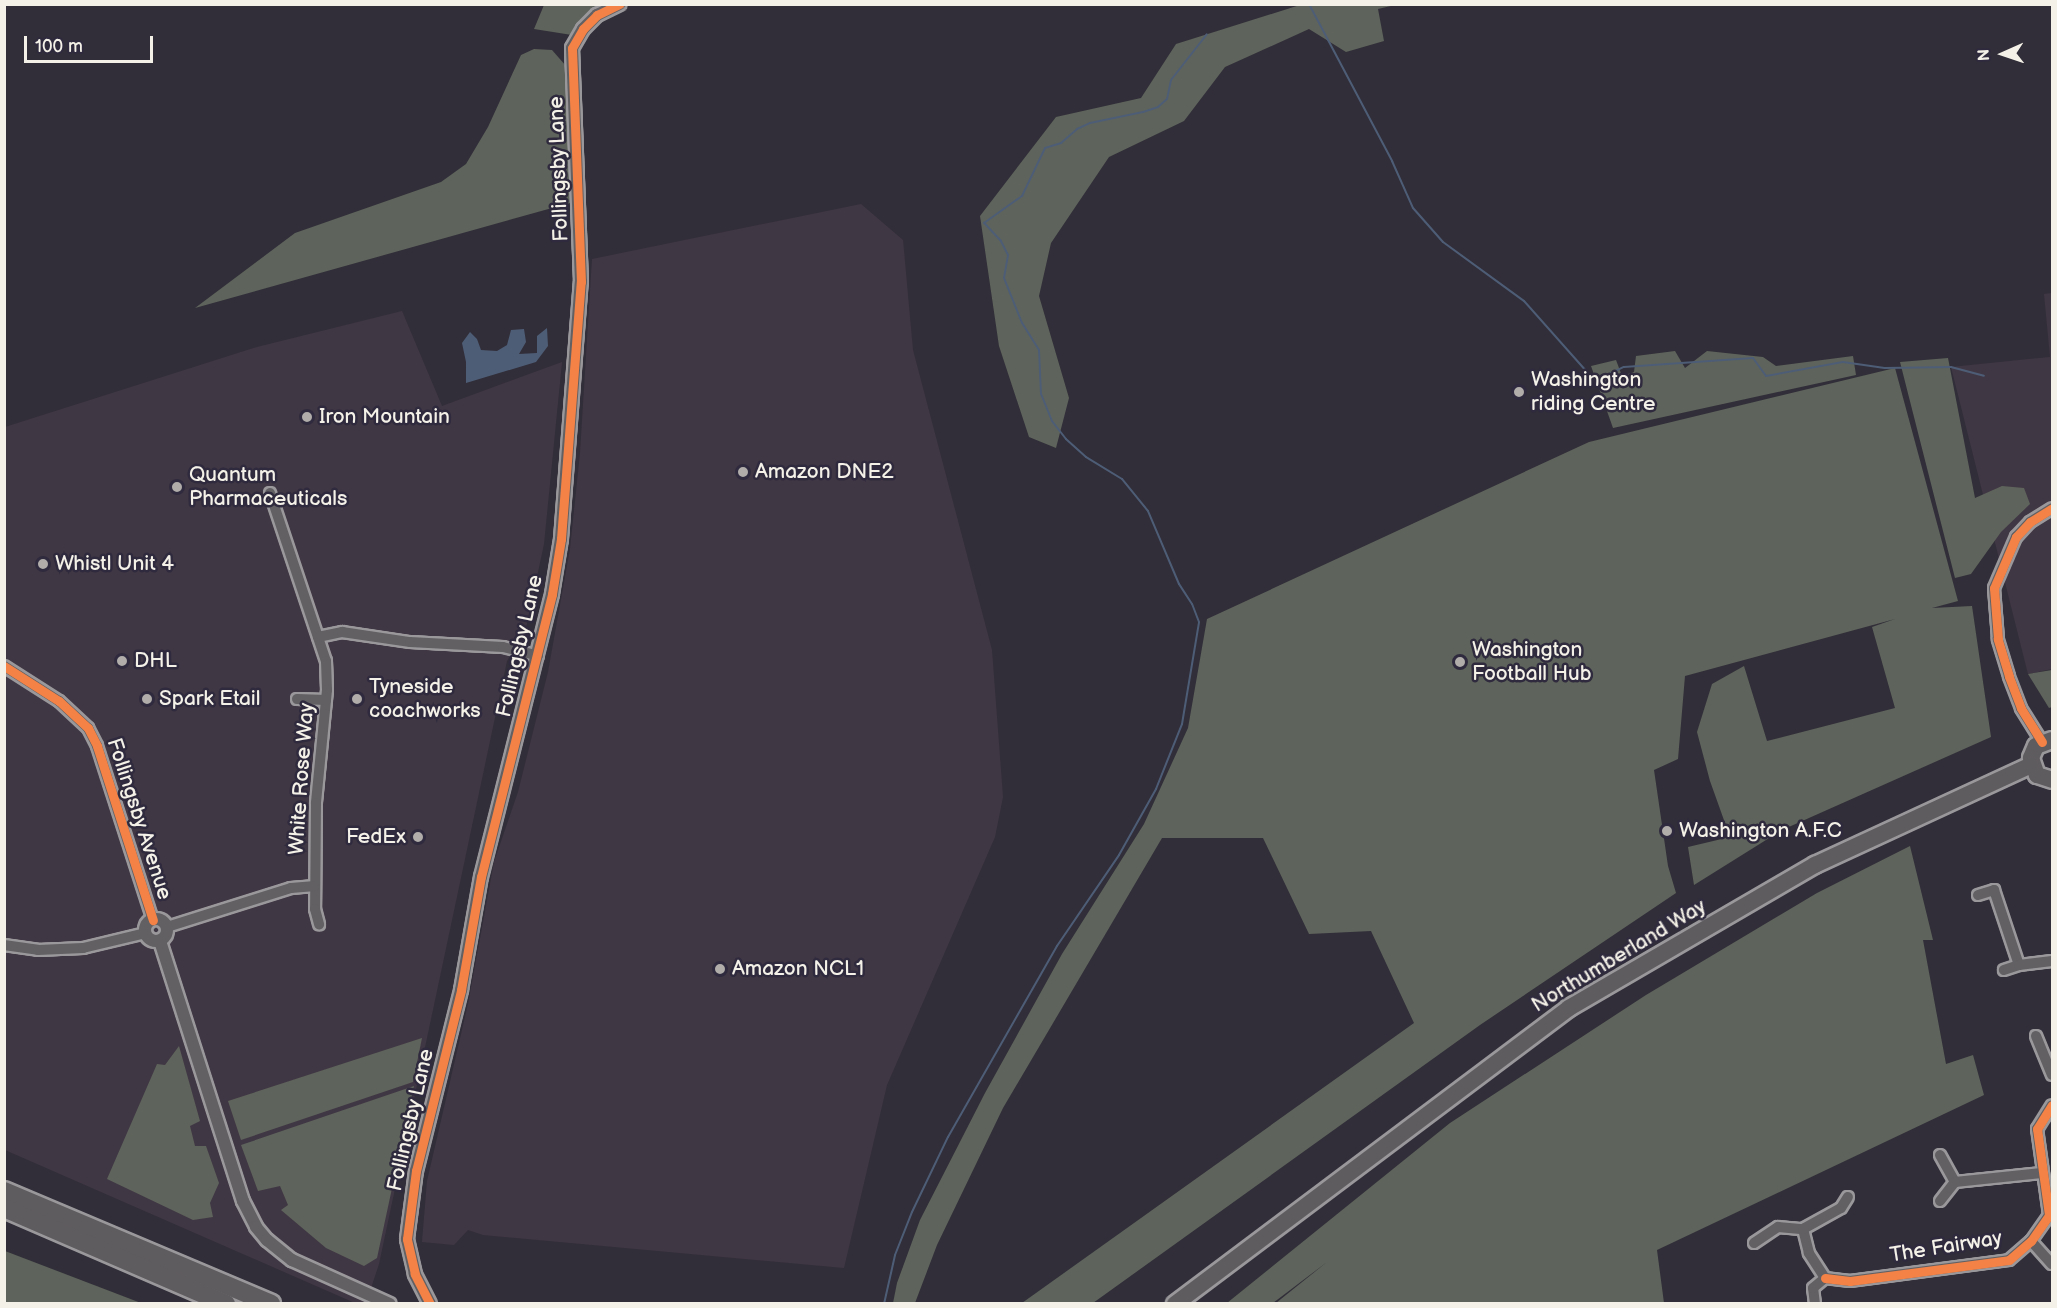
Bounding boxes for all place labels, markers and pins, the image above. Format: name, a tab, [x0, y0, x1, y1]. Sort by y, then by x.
place label: Washington riding Centre	[1531, 367, 1655, 417]
marker: Washington riding Centre	[1512, 385, 1526, 399]
place label: Iron Mountain	[319, 404, 450, 430]
marker: Iron Mountain	[300, 410, 314, 424]
place label: Amazon DNE2	[755, 459, 894, 485]
place label: Quantum Pharmaceuticals	[189, 462, 347, 512]
marker: Amazon DNE2	[736, 465, 750, 479]
marker: Quantum Pharmaceuticals	[170, 480, 184, 494]
place label: Whistl Unit 4	[55, 551, 174, 577]
marker: Whistl Unit 4	[36, 557, 50, 571]
place label: Washington Football Hub	[1472, 637, 1592, 687]
place label: DHL	[134, 648, 177, 674]
marker: DHL	[115, 654, 129, 668]
marker: Washington Football Hub	[1453, 655, 1467, 669]
place label: Tyneside coachworks	[369, 674, 481, 724]
place label: Spark Etail	[159, 686, 260, 712]
marker: Spark Etail	[140, 692, 154, 706]
marker: Tyneside coachworks	[350, 692, 364, 706]
place label: Washington A.F.C	[1679, 818, 1842, 844]
place label: FedEx	[346, 824, 406, 850]
marker: Washington A.F.C	[1660, 824, 1674, 838]
marker: FedEx	[411, 830, 425, 844]
place label: Amazon NCL1	[732, 956, 864, 982]
marker: Amazon NCL1	[713, 962, 727, 976]

